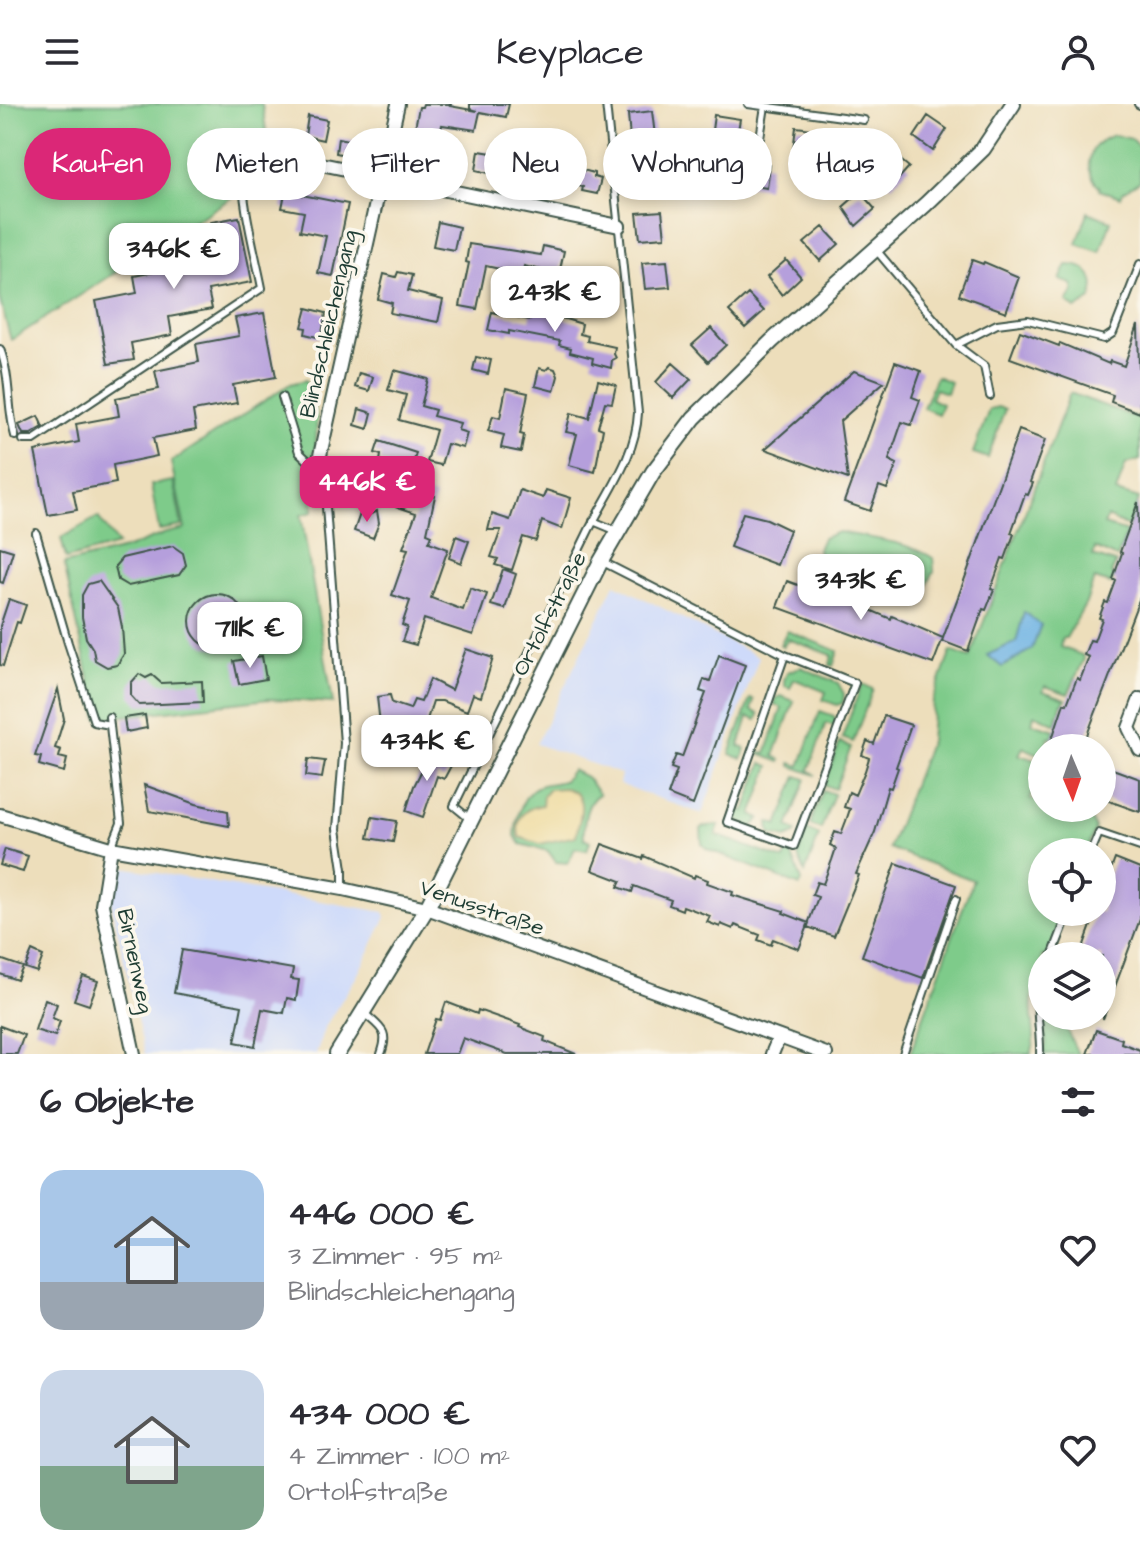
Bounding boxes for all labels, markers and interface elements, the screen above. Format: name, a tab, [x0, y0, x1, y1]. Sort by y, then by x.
text: Keyplace	[496, 27, 644, 78]
icon: menu	[40, 30, 84, 74]
icon: person	[1056, 30, 1100, 74]
chip: Kaufen	[24, 128, 171, 200]
chip: Mieten	[187, 128, 326, 200]
chip: Filter	[342, 128, 468, 200]
chip: Neu	[484, 128, 587, 200]
chip: Wohnung	[603, 128, 772, 200]
chip: Haus	[788, 128, 903, 200]
pin: 346K €	[109, 223, 239, 291]
street label: Blindschleichengang	[292, 227, 367, 421]
text: 346K €	[127, 231, 221, 267]
pin: 243K €	[490, 266, 620, 334]
text: 243K €	[509, 274, 601, 310]
pin: 446K €	[302, 456, 432, 524]
text: 446K €	[318, 464, 416, 500]
street label: Ortolfstraße	[505, 547, 595, 681]
pin: 343K €	[796, 554, 926, 622]
text: 343K €	[816, 562, 906, 598]
pin: 711K €	[185, 602, 315, 670]
text: 711K €	[215, 610, 285, 646]
pin: 434K €	[362, 715, 492, 783]
text: 434K €	[379, 723, 475, 759]
north arrow	[1028, 734, 1116, 822]
map controls	[1028, 734, 1116, 1030]
button: locate	[1028, 838, 1116, 926]
street label: Venusstraße	[416, 872, 548, 944]
street label: Birnenweg	[108, 906, 161, 1016]
button: layers	[1028, 942, 1116, 1030]
text: 6 Objekte	[40, 1078, 194, 1126]
icon: filters	[1056, 1080, 1100, 1124]
text: 446 000 €	[288, 1190, 474, 1238]
icon: home	[104, 1202, 200, 1298]
icon: heart	[1056, 1228, 1100, 1272]
text: 3 Zimmer · 95 m²	[288, 1238, 503, 1274]
text: Blindschleichengang	[288, 1274, 515, 1310]
text: 434 000 €	[288, 1390, 470, 1438]
icon: home	[104, 1402, 200, 1498]
icon: heart	[1056, 1428, 1100, 1472]
text: 4 Zimmer · 100 m²	[288, 1438, 510, 1474]
text: Ortolfstraße	[288, 1474, 448, 1510]

